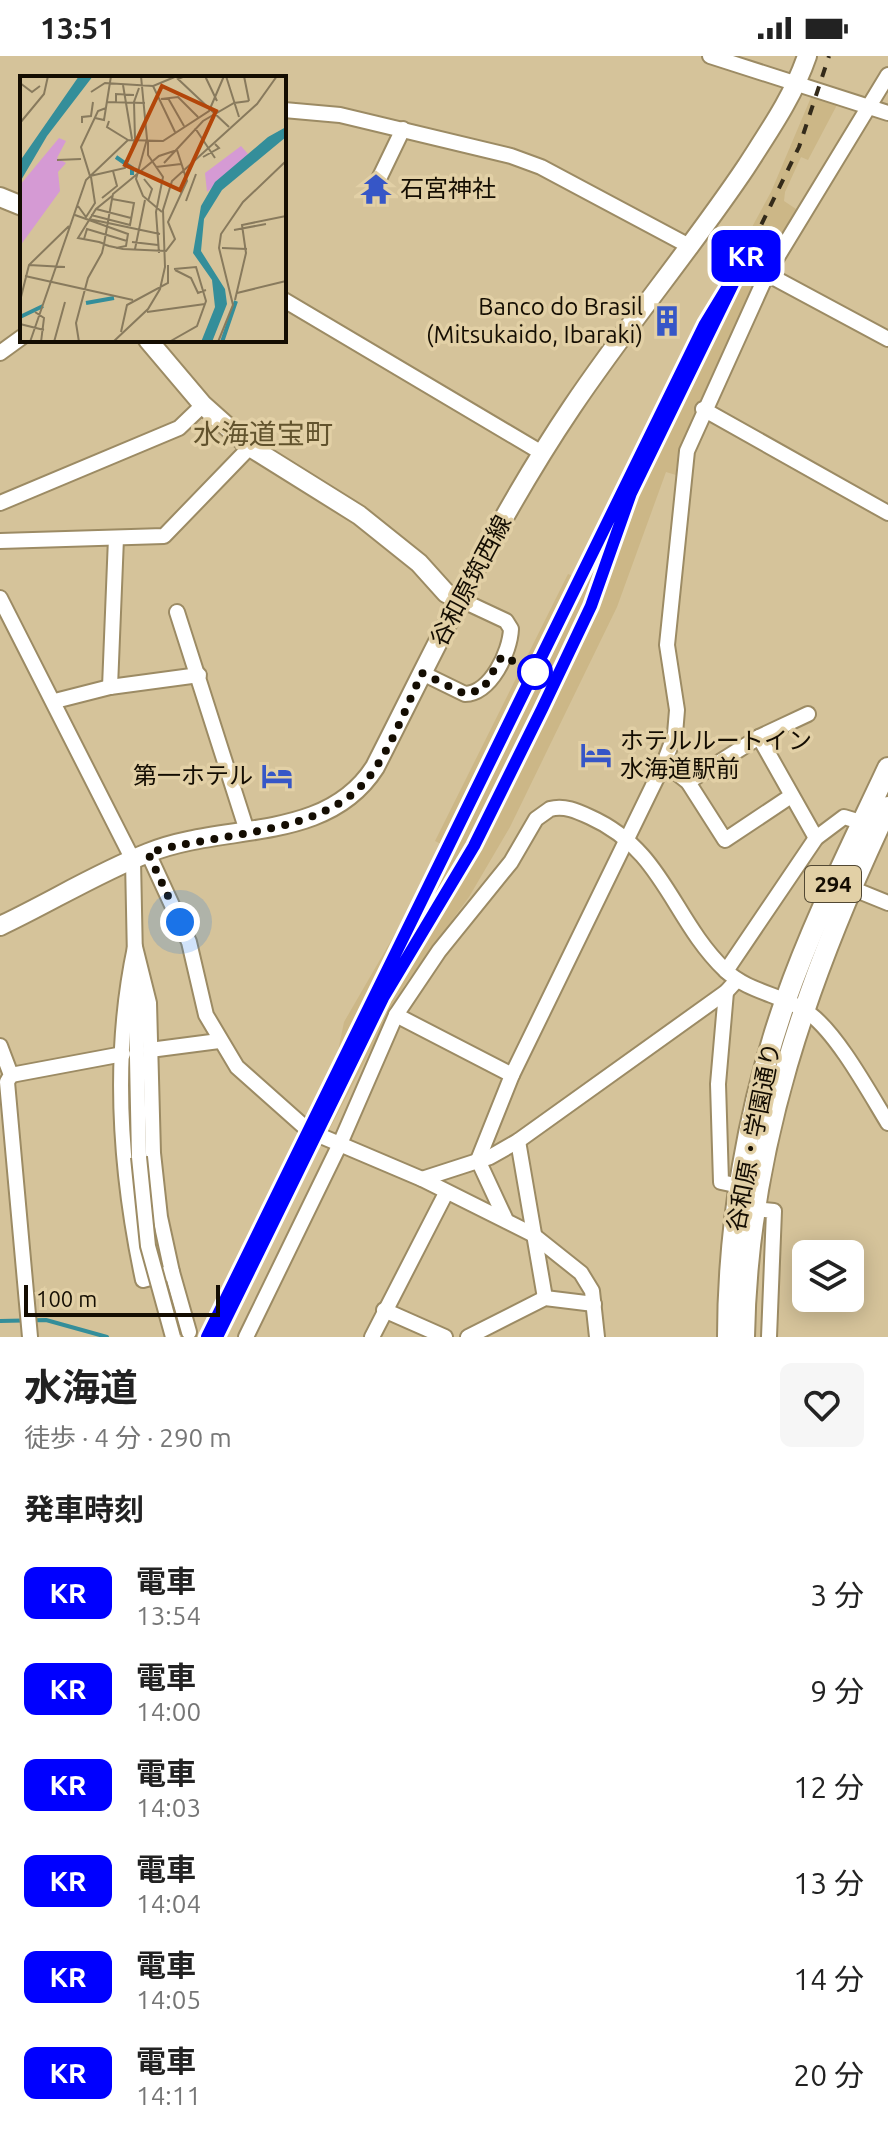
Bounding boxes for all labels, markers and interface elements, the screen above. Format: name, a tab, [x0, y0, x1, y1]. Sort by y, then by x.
text: 13:51	[40, 11, 115, 45]
inset map	[20, 76, 286, 342]
temple icon: 石宮神社	[359, 172, 393, 206]
place label: 石宮神社	[400, 175, 496, 202]
line badge: KR	[710, 230, 782, 282]
text: KR	[728, 240, 765, 271]
place label: Banco do Brasil (Mitsukaido, Ibaraki)	[426, 293, 643, 348]
building icon: Banco do Brasil (Mitsukaido, Ibaraki)	[650, 304, 684, 338]
district label: 水海道宝町	[193, 418, 333, 449]
street label: 谷和原筑西線	[425, 511, 516, 651]
unlabelled marker	[518, 655, 552, 689]
place label: ホテルルートイン 水海道駅前	[620, 727, 812, 782]
hotel icon: ホテルルートイン 水海道駅前	[579, 738, 613, 772]
hotel icon: 第一ホテル	[260, 759, 294, 793]
place label: 第一ホテル	[133, 762, 253, 789]
road number: 294	[805, 866, 861, 902]
your location	[160, 902, 200, 942]
street label: 谷和原・学園通り	[722, 1040, 785, 1234]
map controls	[792, 1240, 864, 1312]
button: layers	[792, 1240, 864, 1312]
scale bar	[24, 1281, 220, 1317]
text: 100 m	[36, 1286, 97, 1311]
button: heart	[780, 1363, 864, 1447]
text: 水海道	[24, 1366, 138, 1408]
text: 徒歩 · 4 分 · 290 m	[24, 1423, 232, 1452]
text: 発車時刻	[24, 1492, 144, 1526]
text: 電車	[136, 1564, 196, 1598]
text: KR	[50, 1577, 87, 1608]
text: 3 分	[810, 1578, 864, 1612]
text: 13:54	[136, 1601, 201, 1630]
text: 電車	[136, 1660, 196, 1694]
text: KR	[50, 1673, 87, 1704]
text: 9 分	[810, 1674, 864, 1708]
text: 14:00	[136, 1697, 201, 1726]
text: 電車	[136, 1756, 196, 1790]
text: KR	[50, 1769, 87, 1800]
text: 12 分	[793, 1770, 864, 1804]
text: 14:03	[136, 1793, 201, 1822]
text: 電車	[136, 1852, 196, 1886]
text: KR	[50, 1865, 87, 1896]
text: 13 分	[793, 1866, 864, 1900]
text: 14:04	[136, 1889, 201, 1918]
text: 電車	[136, 1948, 196, 1982]
text: KR	[50, 1961, 87, 1992]
text: 14 分	[793, 1962, 864, 1996]
text: 14:05	[136, 1985, 201, 2014]
text: 電車	[136, 2044, 196, 2078]
text: KR	[50, 2057, 87, 2088]
text: 20 分	[793, 2058, 864, 2092]
text: 14:11	[136, 2081, 201, 2110]

